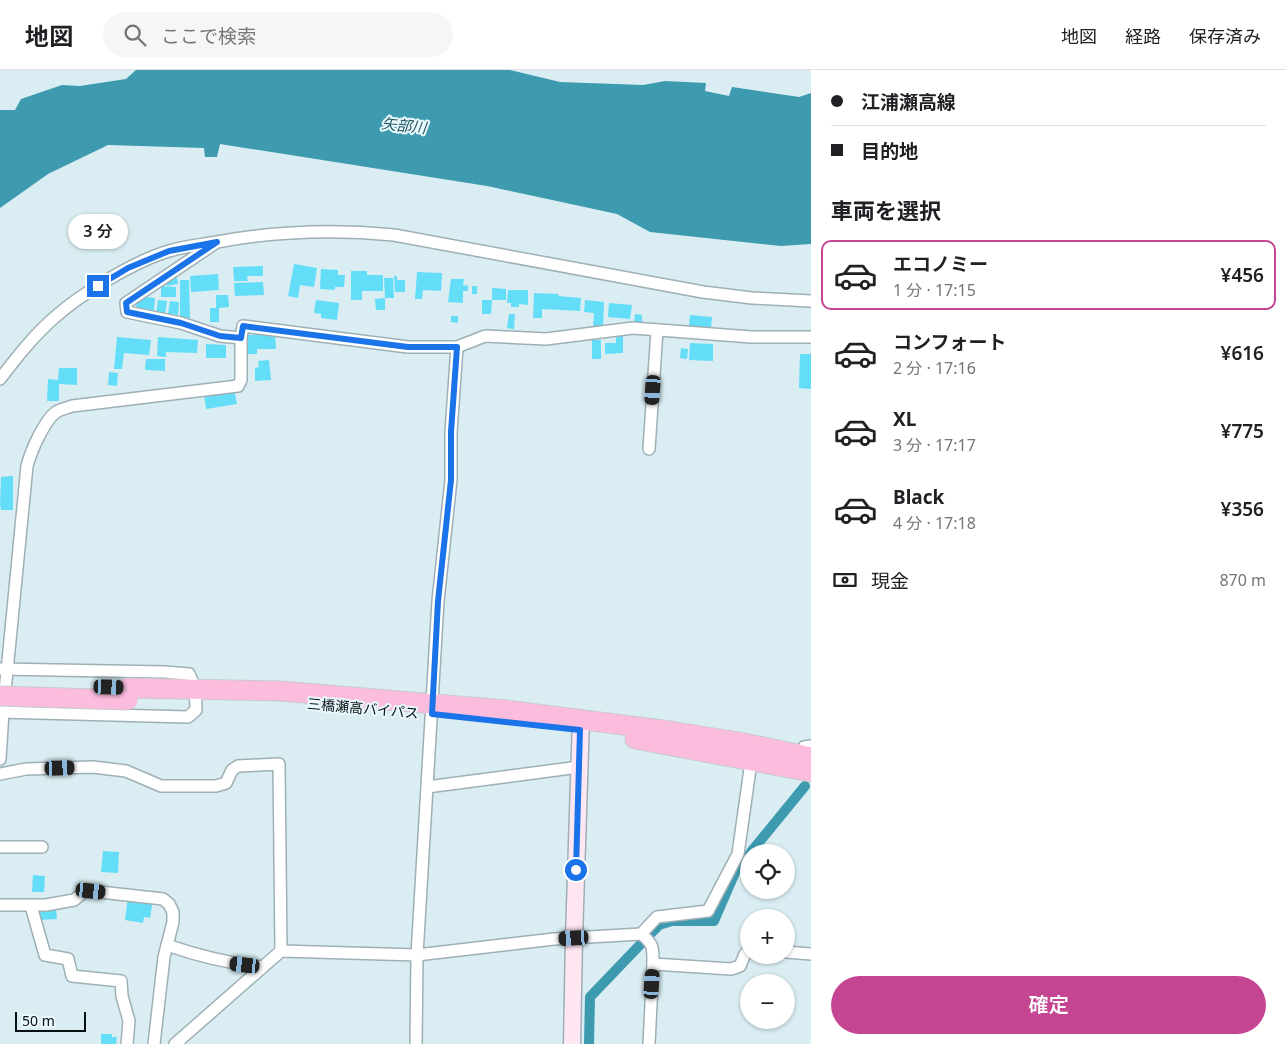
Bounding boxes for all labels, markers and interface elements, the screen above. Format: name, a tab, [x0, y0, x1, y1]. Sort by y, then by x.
search box	[103, 12, 453, 57]
text: 地図	[25, 19, 73, 52]
icon: search	[121, 21, 149, 49]
text: ここで検索	[161, 23, 256, 49]
text: 地図	[1061, 24, 1097, 48]
text: 経路	[1125, 24, 1161, 48]
text: 保存済み	[1189, 24, 1261, 48]
text: 江浦瀬高線	[861, 89, 956, 115]
water label: 矢部川	[381, 113, 429, 138]
text: 目的地	[861, 138, 918, 164]
text: 車両を選択	[831, 195, 941, 225]
callout: 3 分	[68, 214, 128, 248]
text: 3 分	[83, 220, 113, 242]
text: エコノミー	[893, 251, 988, 277]
icon: car	[833, 253, 878, 298]
text: ¥456	[1221, 262, 1264, 288]
route end	[87, 275, 109, 297]
text: 1 分 · 17:15	[893, 279, 976, 301]
text: コンフォート	[893, 329, 1006, 355]
icon: car	[833, 331, 878, 376]
text: ¥616	[1221, 340, 1264, 366]
text: 2 分 · 17:16	[893, 357, 976, 379]
car	[644, 375, 661, 405]
text: XL	[893, 406, 916, 432]
icon: car	[833, 409, 878, 454]
text: ¥775	[1221, 418, 1264, 444]
text: 3 分 · 17:17	[893, 434, 976, 456]
text: Black	[893, 484, 944, 510]
icon: car	[833, 487, 878, 532]
text: ¥356	[1221, 496, 1264, 522]
text: 4 分 · 17:18	[893, 512, 976, 534]
icon: cash	[831, 566, 859, 594]
text: 現金	[871, 568, 909, 594]
text: 870 m	[1219, 569, 1266, 591]
car	[93, 679, 124, 695]
street label: 三橋瀬高バイパス	[307, 694, 419, 722]
car	[44, 760, 75, 776]
map controls	[740, 844, 795, 1029]
button: locate	[740, 844, 795, 899]
route start	[565, 859, 587, 881]
car	[75, 882, 106, 900]
button: +	[740, 909, 795, 964]
car	[558, 930, 589, 946]
car	[229, 956, 260, 974]
car	[643, 969, 660, 999]
button: −	[740, 974, 795, 1029]
button: 確定	[831, 976, 1266, 1034]
scale bar	[15, 1009, 86, 1032]
text: 50 m	[22, 1011, 55, 1030]

